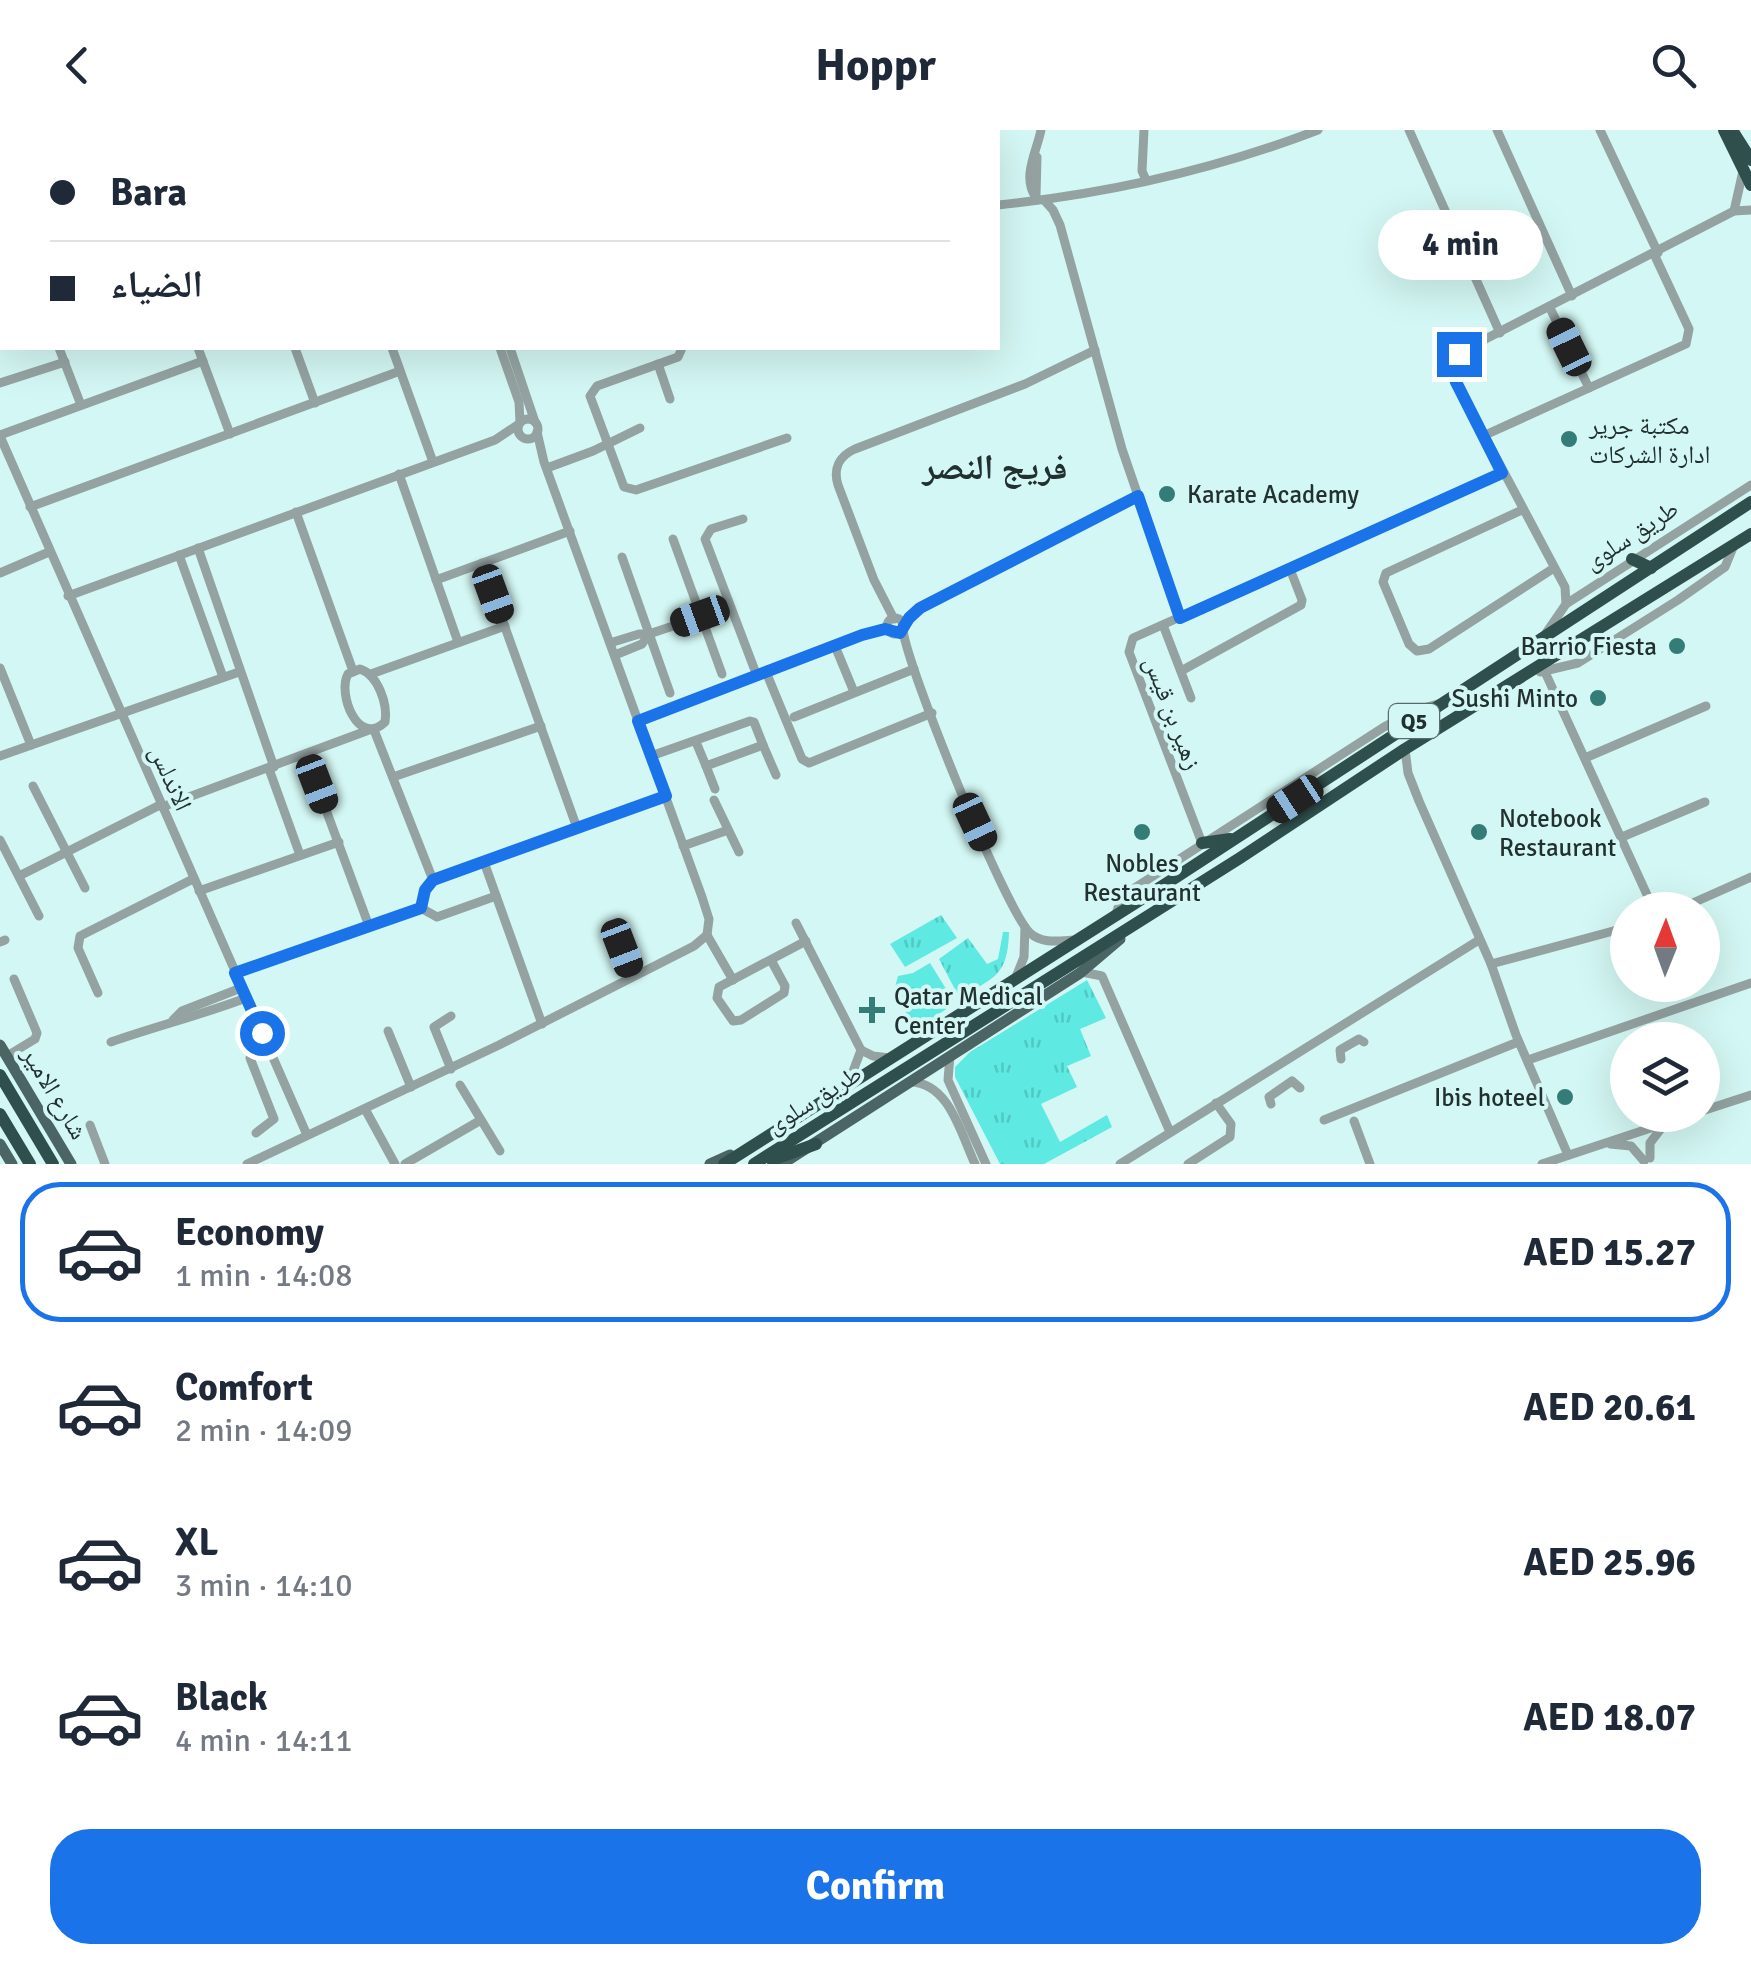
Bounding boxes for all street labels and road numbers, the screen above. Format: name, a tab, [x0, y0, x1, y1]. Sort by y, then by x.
street label: طريق سلوى	[1578, 493, 1684, 577]
street label: زهير بن قيس	[1137, 652, 1209, 774]
road number: Q5	[1389, 704, 1439, 738]
street label: الاندلس	[143, 740, 199, 816]
street label: شارع الامير	[15, 1040, 95, 1145]
street label: طريق سلوى	[761, 1058, 867, 1140]

